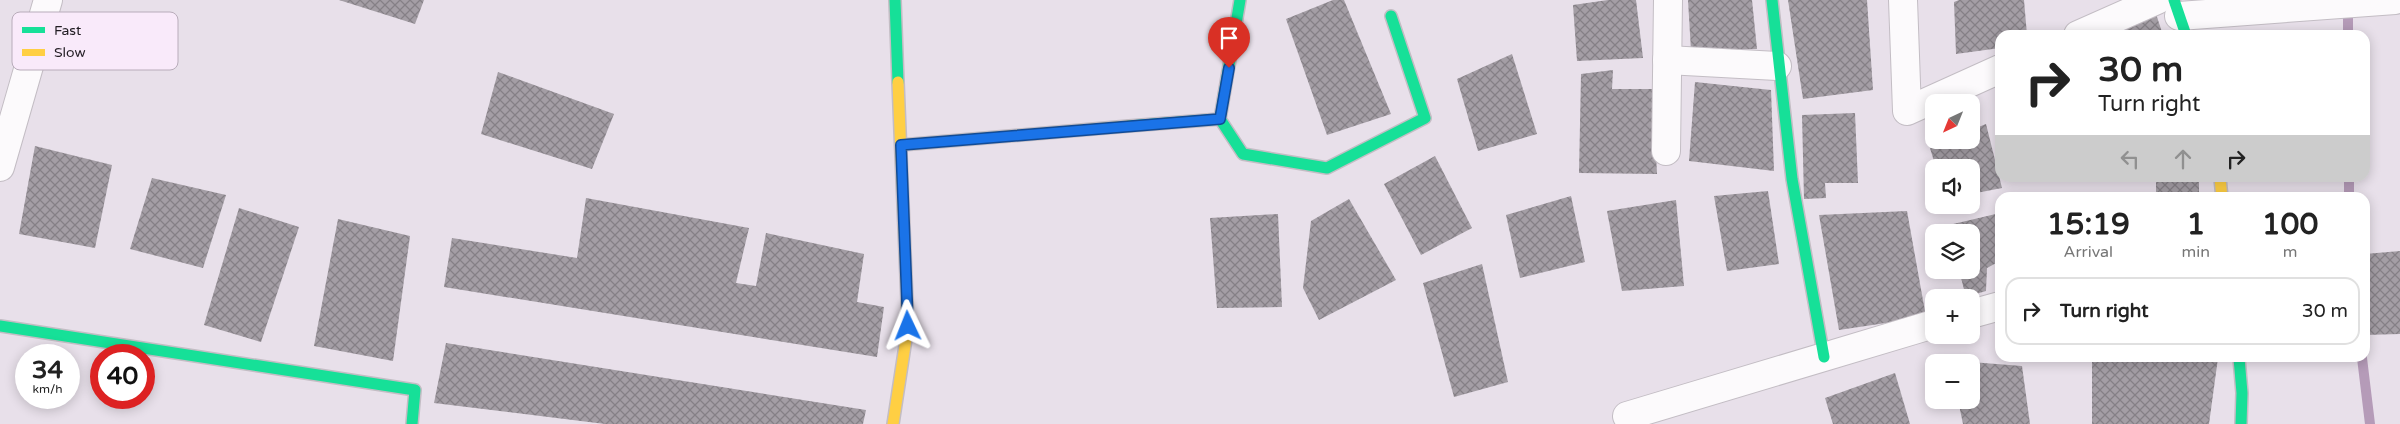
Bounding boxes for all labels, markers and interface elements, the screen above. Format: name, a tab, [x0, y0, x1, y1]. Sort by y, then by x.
legend	[12, 12, 178, 70]
pin	[1208, 17, 1250, 68]
text: Fast	[54, 22, 82, 39]
icon: arrive	[1215, 24, 1243, 52]
text: Slow	[54, 44, 86, 61]
text: 30 m	[2098, 49, 2183, 91]
icon: right	[2015, 50, 2080, 115]
text: Turn right	[2098, 91, 2200, 117]
north arrow	[1925, 94, 1980, 149]
map controls	[1925, 94, 1980, 409]
icon: left	[2116, 145, 2144, 173]
icon: ahead	[2169, 145, 2197, 173]
icon: right	[2222, 145, 2250, 173]
button: sound	[1925, 159, 1980, 214]
text: 15:19	[2047, 206, 2130, 243]
text: 1	[2186, 206, 2205, 243]
text: 100	[2262, 206, 2318, 243]
button: layers	[1925, 224, 1980, 279]
text: Arrival	[2064, 242, 2113, 262]
text: min	[2182, 242, 2210, 262]
text: m	[2283, 242, 2297, 262]
button: +	[1925, 289, 1980, 344]
icon: right	[2017, 297, 2045, 325]
position arrow	[881, 299, 933, 351]
text: Turn right	[2060, 300, 2148, 322]
text: 30 m	[2302, 300, 2348, 322]
speed limit sign: 40	[90, 344, 155, 409]
button: −	[1925, 354, 1980, 409]
text: 34	[32, 355, 63, 385]
text: km/h	[32, 382, 63, 396]

